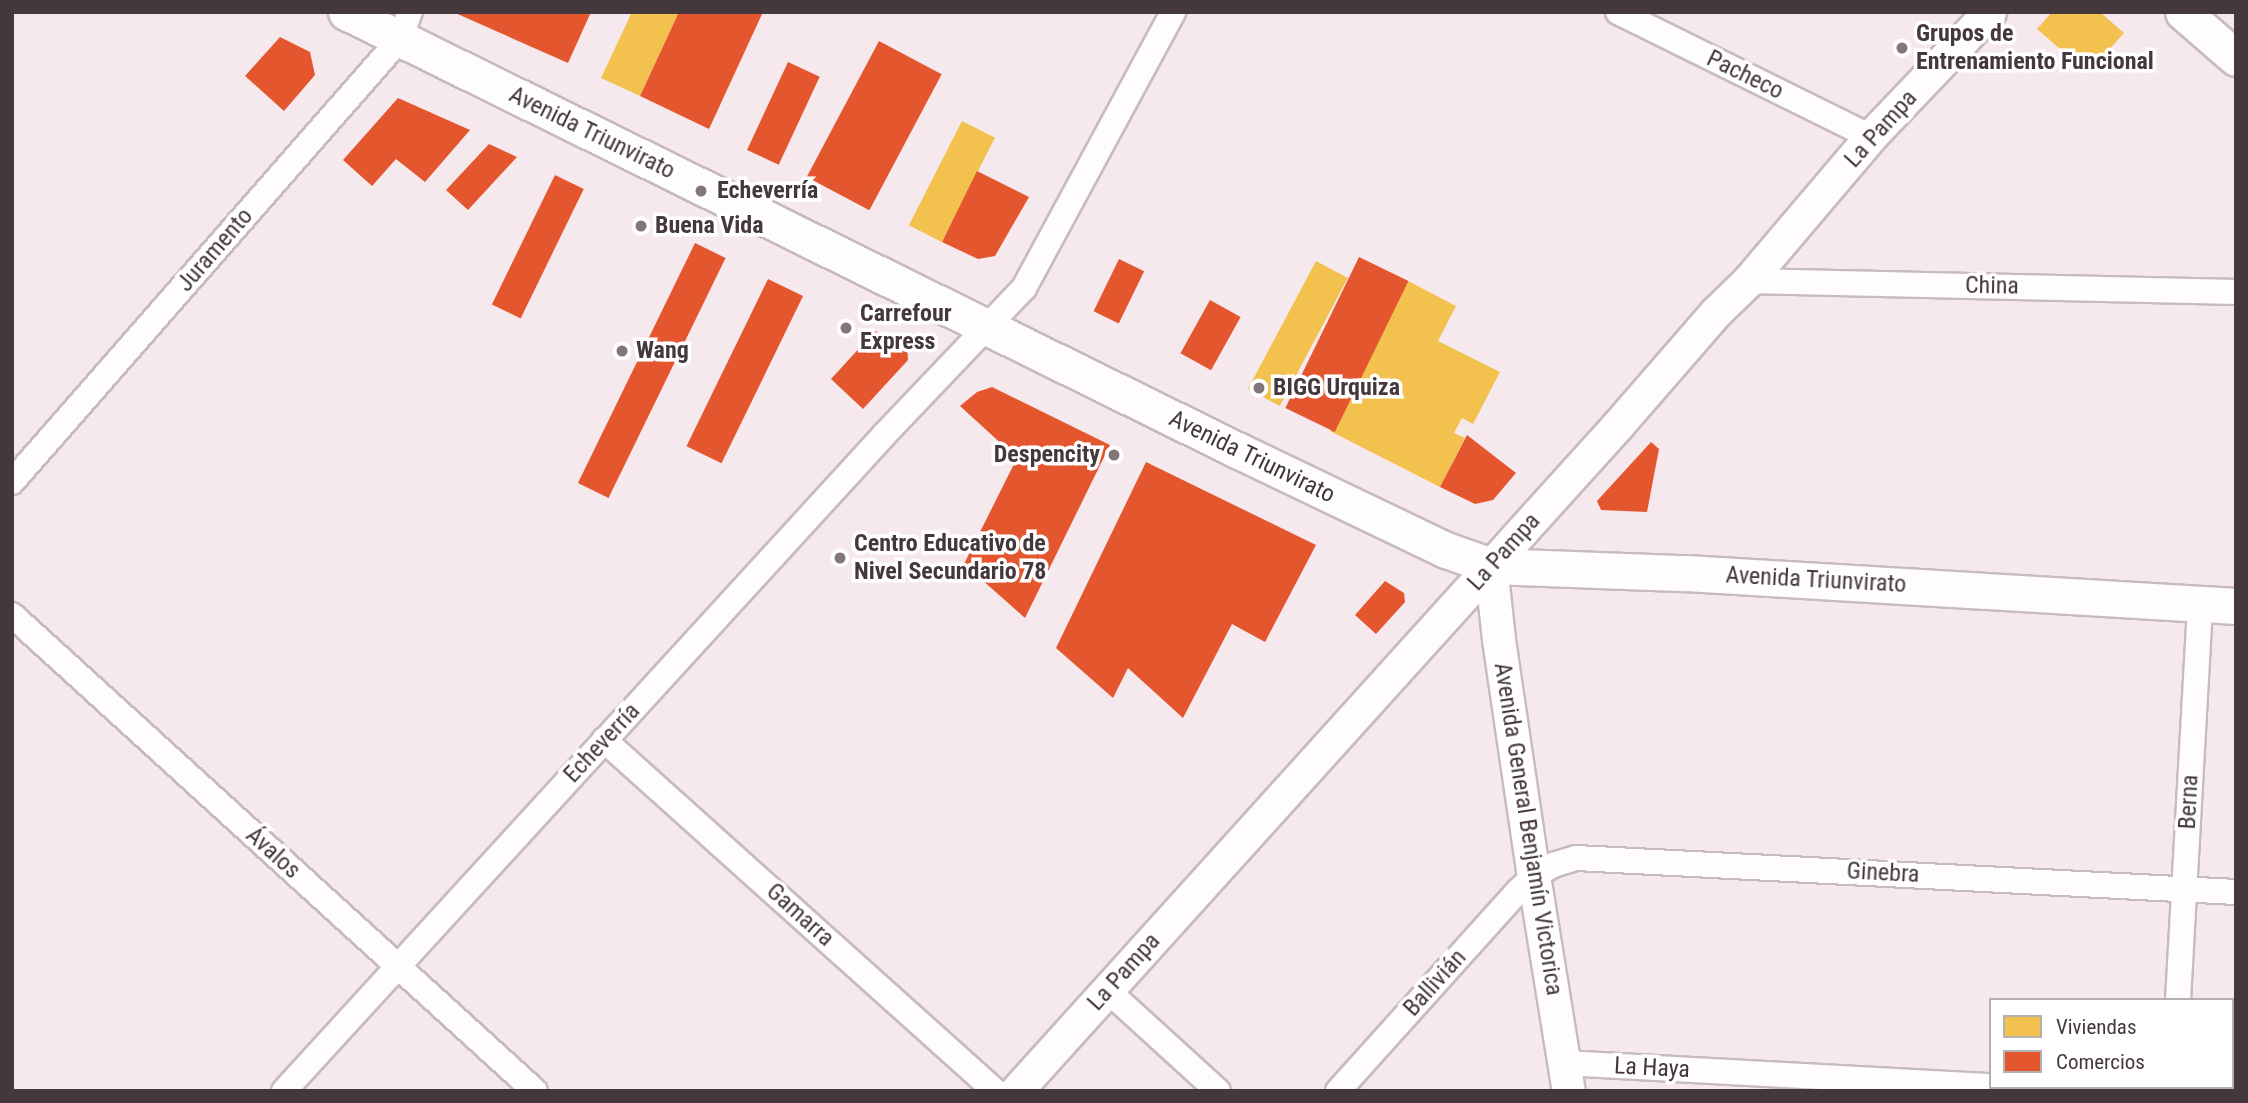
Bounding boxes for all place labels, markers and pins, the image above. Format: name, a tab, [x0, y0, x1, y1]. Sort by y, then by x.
place label: Grupos de Entrenamiento Funcional	[1916, 20, 2154, 76]
marker: Grupos de Entrenamiento Funcional	[1894, 40, 1910, 56]
place label: Echeverría	[717, 177, 818, 205]
marker: Echeverría	[691, 181, 711, 201]
place label: Buena Vida	[655, 212, 764, 240]
marker: Buena Vida	[633, 218, 649, 234]
place label: Carrefour Express	[860, 300, 952, 356]
marker: Carrefour Express	[838, 320, 854, 336]
place label: Wang	[636, 337, 689, 365]
marker: Wang	[614, 343, 630, 359]
place label: BIGG Urquiza	[1273, 374, 1400, 402]
marker: BIGG Urquiza	[1251, 380, 1267, 396]
place label: Despencity	[994, 441, 1100, 469]
marker: Despencity	[1106, 447, 1122, 463]
place label: Centro Educativo de Nivel Secundario 78	[854, 530, 1046, 586]
marker: Centro Educativo de Nivel Secundario 78	[832, 550, 848, 566]

